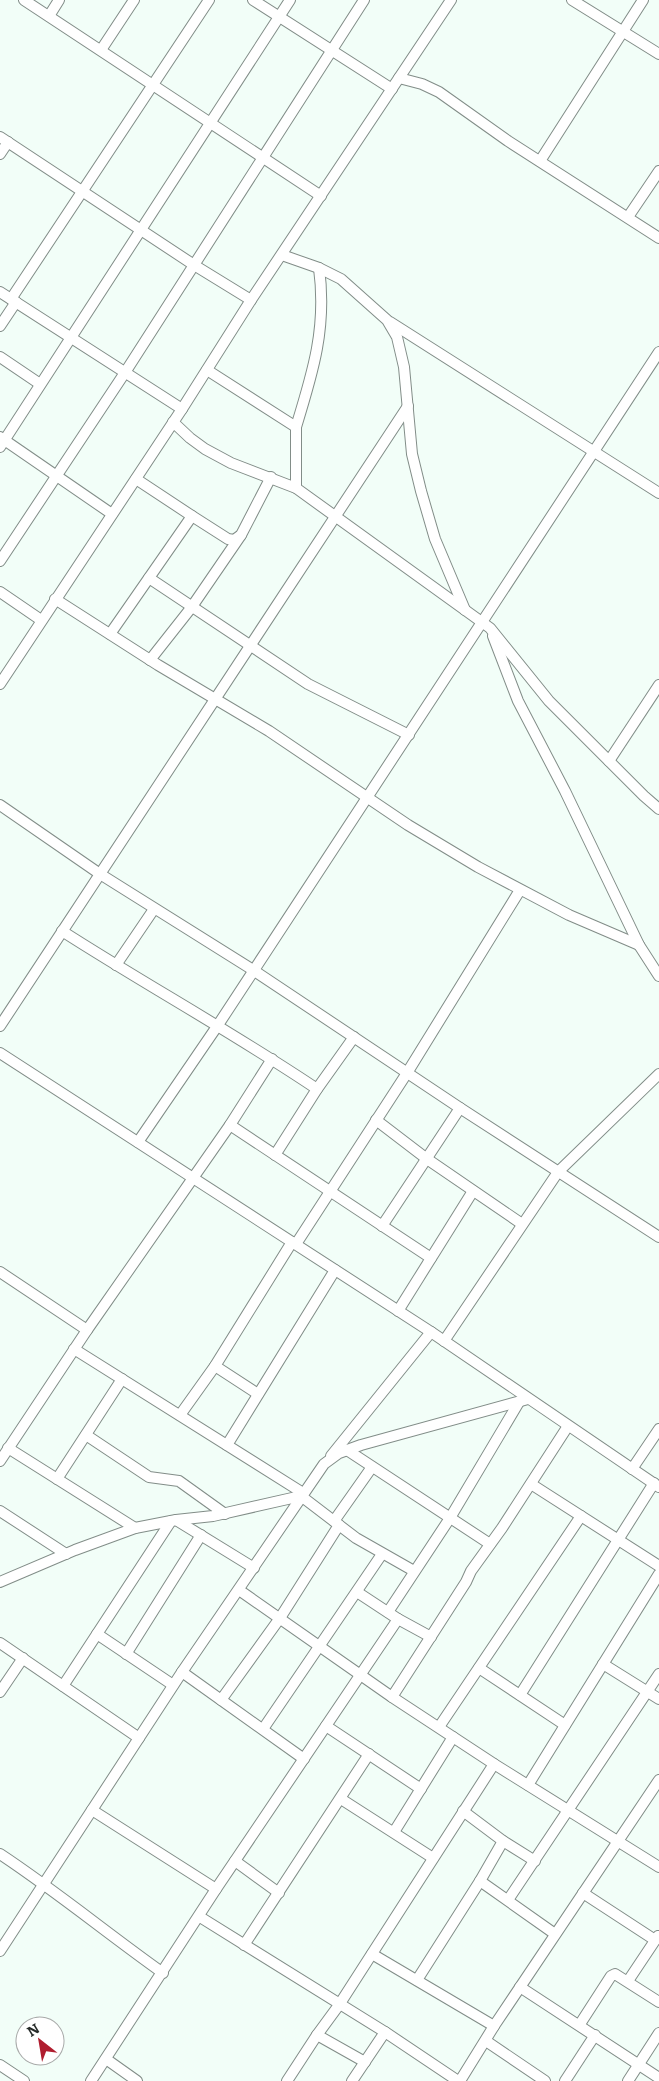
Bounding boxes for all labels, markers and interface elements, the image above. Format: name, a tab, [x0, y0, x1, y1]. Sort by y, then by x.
north arrow	[15, 2016, 65, 2066]
text: N	[23, 2017, 43, 2041]

